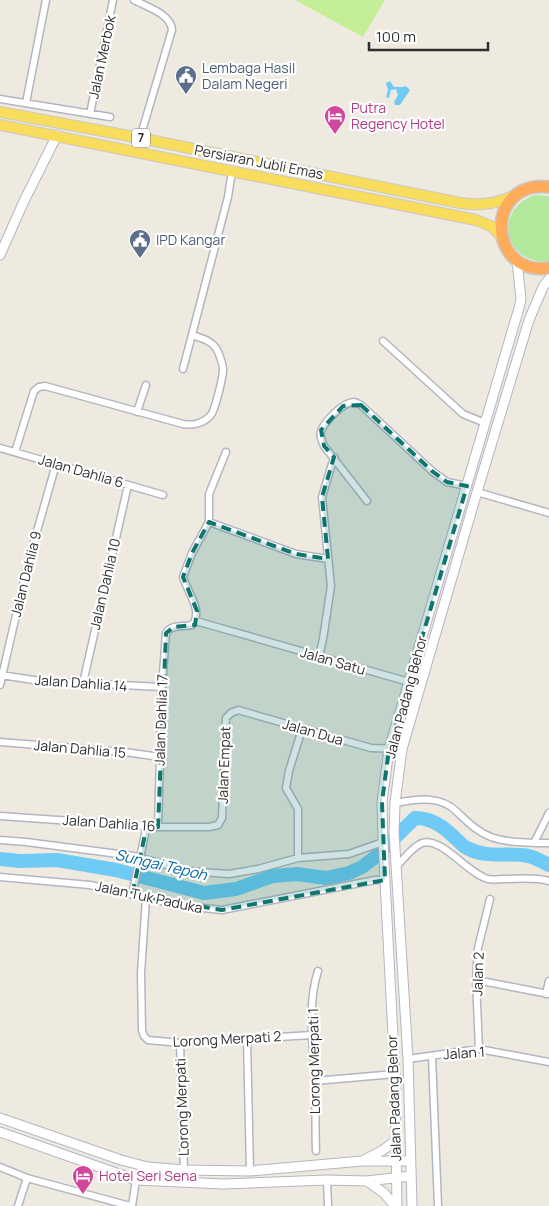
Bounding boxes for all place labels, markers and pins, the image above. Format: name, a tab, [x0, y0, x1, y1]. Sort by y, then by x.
place label: Lembaga Hasil Dalam Negeri	[202, 58, 295, 93]
public building icon: Lembaga Hasil Dalam Negeri	[174, 64, 198, 95]
place label: Putra Regency Hotel	[351, 98, 445, 133]
hotel icon: Putra Regency Hotel	[323, 104, 347, 135]
public building icon: IPD Kangar	[128, 228, 152, 259]
place label: IPD Kangar	[156, 230, 225, 249]
hotel icon: Hotel Seri Sena	[71, 1164, 95, 1195]
place label: Hotel Seri Sena	[99, 1166, 197, 1185]

